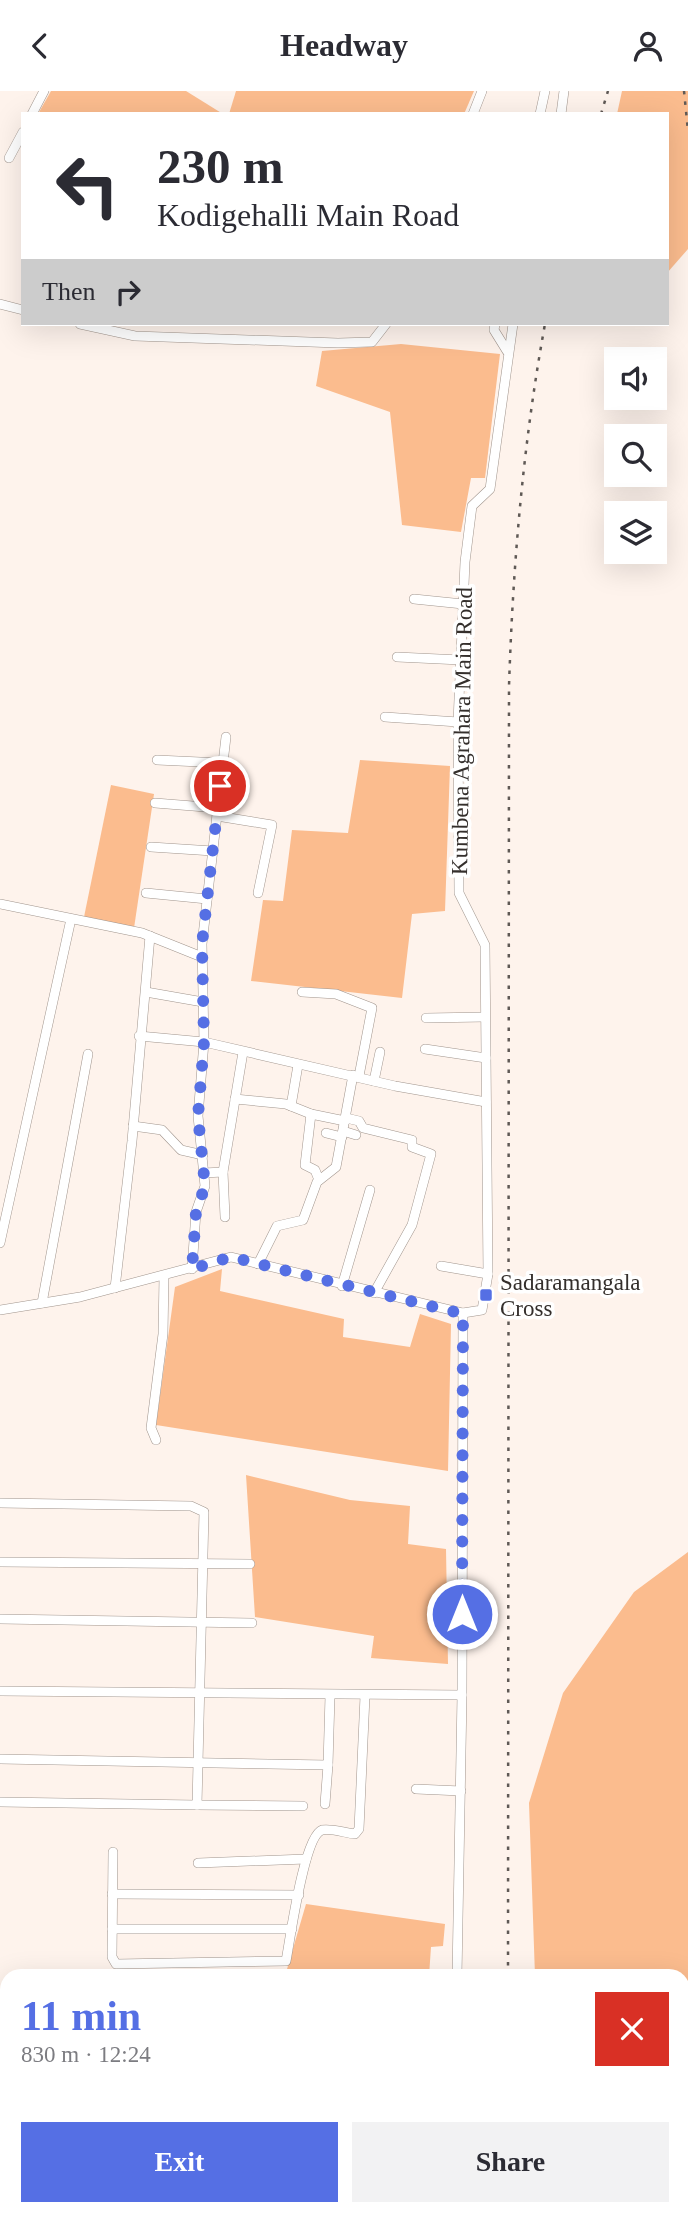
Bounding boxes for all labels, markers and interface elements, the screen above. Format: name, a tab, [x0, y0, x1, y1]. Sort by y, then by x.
icon: back	[21, 27, 59, 65]
text: Headway	[280, 27, 408, 63]
icon: person	[629, 27, 667, 65]
text: 230 m	[157, 139, 284, 194]
icon: left	[42, 140, 133, 231]
text: Kodigehalli Main Road	[157, 197, 459, 233]
icon: right	[109, 273, 147, 311]
text: Then	[42, 277, 95, 306]
map controls	[604, 347, 667, 564]
button: sound	[604, 347, 667, 410]
button: search	[604, 424, 667, 487]
button: layers	[604, 501, 667, 564]
street label: Kumbena Agrahara Main Road	[447, 586, 477, 875]
pin	[190, 756, 250, 816]
icon: arrive	[201, 767, 239, 805]
place label: Sadaramangala Cross	[500, 1270, 640, 1321]
marker: Sadaramangala Cross	[478, 1287, 494, 1303]
position arrow	[425, 1577, 499, 1651]
button: close	[595, 1992, 669, 2066]
text: 11 min	[21, 1993, 141, 2039]
text: 830 m · 12:24	[21, 2042, 151, 2067]
button: Exit	[21, 2122, 338, 2202]
button: Share	[352, 2122, 669, 2202]

